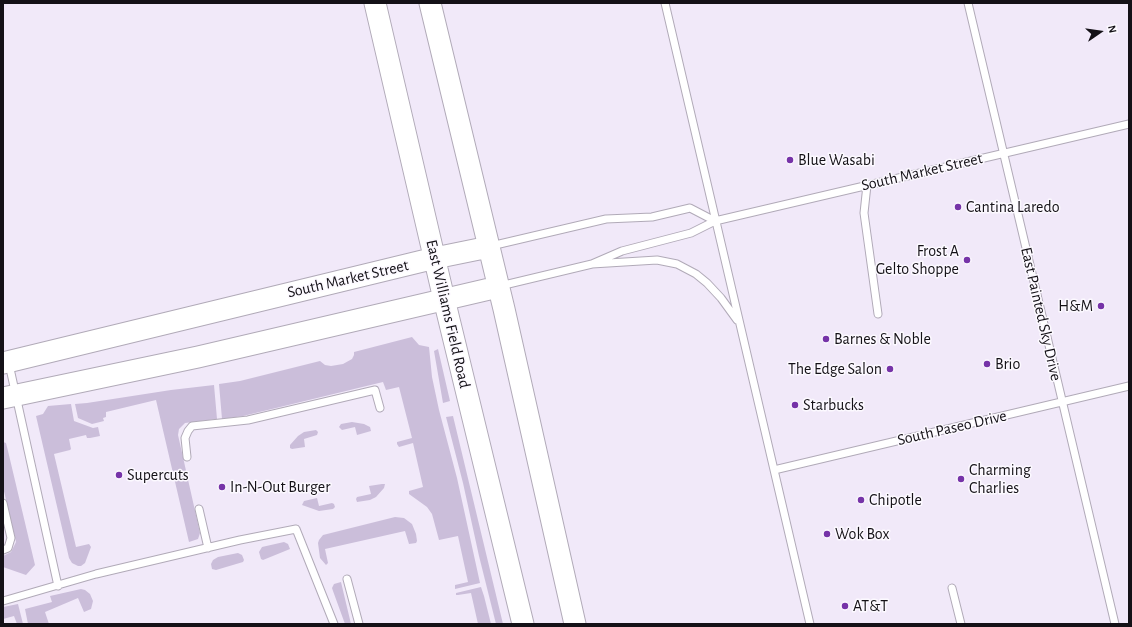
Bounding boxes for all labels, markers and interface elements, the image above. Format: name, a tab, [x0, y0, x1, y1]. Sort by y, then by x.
north arrow	[1080, 12, 1120, 52]
text: N	[1106, 24, 1118, 34]
street label: South Market Street	[859, 149, 985, 195]
place label: Blue Wasabi	[798, 150, 875, 170]
marker: Blue Wasabi	[785, 155, 795, 165]
place label: Cantina Laredo	[966, 197, 1060, 217]
marker: Cantina Laredo	[953, 202, 963, 212]
street label: East Williams Field Road	[422, 238, 474, 390]
place label: Frost A Gelto Shoppe	[876, 241, 959, 279]
street label: East Painted Sky Drive	[1016, 245, 1066, 383]
marker: Frost A Gelto Shoppe	[962, 255, 972, 265]
street label: South Market Street	[285, 256, 411, 302]
place label: H&M	[1058, 296, 1093, 316]
marker: H&M	[1096, 301, 1106, 311]
place label: Barnes & Noble	[834, 329, 931, 349]
marker: Barnes & Noble	[821, 334, 831, 344]
place label: Brio	[995, 354, 1020, 374]
place label: The Edge Salon	[788, 359, 882, 379]
marker: Brio	[982, 359, 992, 369]
marker: The Edge Salon	[885, 364, 895, 374]
place label: Starbucks	[803, 395, 864, 415]
marker: Starbucks	[790, 400, 800, 410]
street label: South Paseo Drive	[895, 406, 1009, 450]
place label: Charming Charlies	[969, 460, 1031, 498]
place label: Supercuts	[127, 465, 189, 485]
marker: Supercuts	[114, 470, 124, 480]
marker: Charming Charlies	[956, 474, 966, 484]
place label: In-N-Out Burger	[230, 477, 330, 497]
marker: In-N-Out Burger	[217, 482, 227, 492]
place label: Chipotle	[869, 490, 922, 510]
marker: Chipotle	[856, 495, 866, 505]
place label: Wok Box	[835, 524, 889, 544]
marker: Wok Box	[822, 529, 832, 539]
place label: AT&T	[853, 596, 888, 616]
marker: AT&T	[840, 601, 850, 611]

